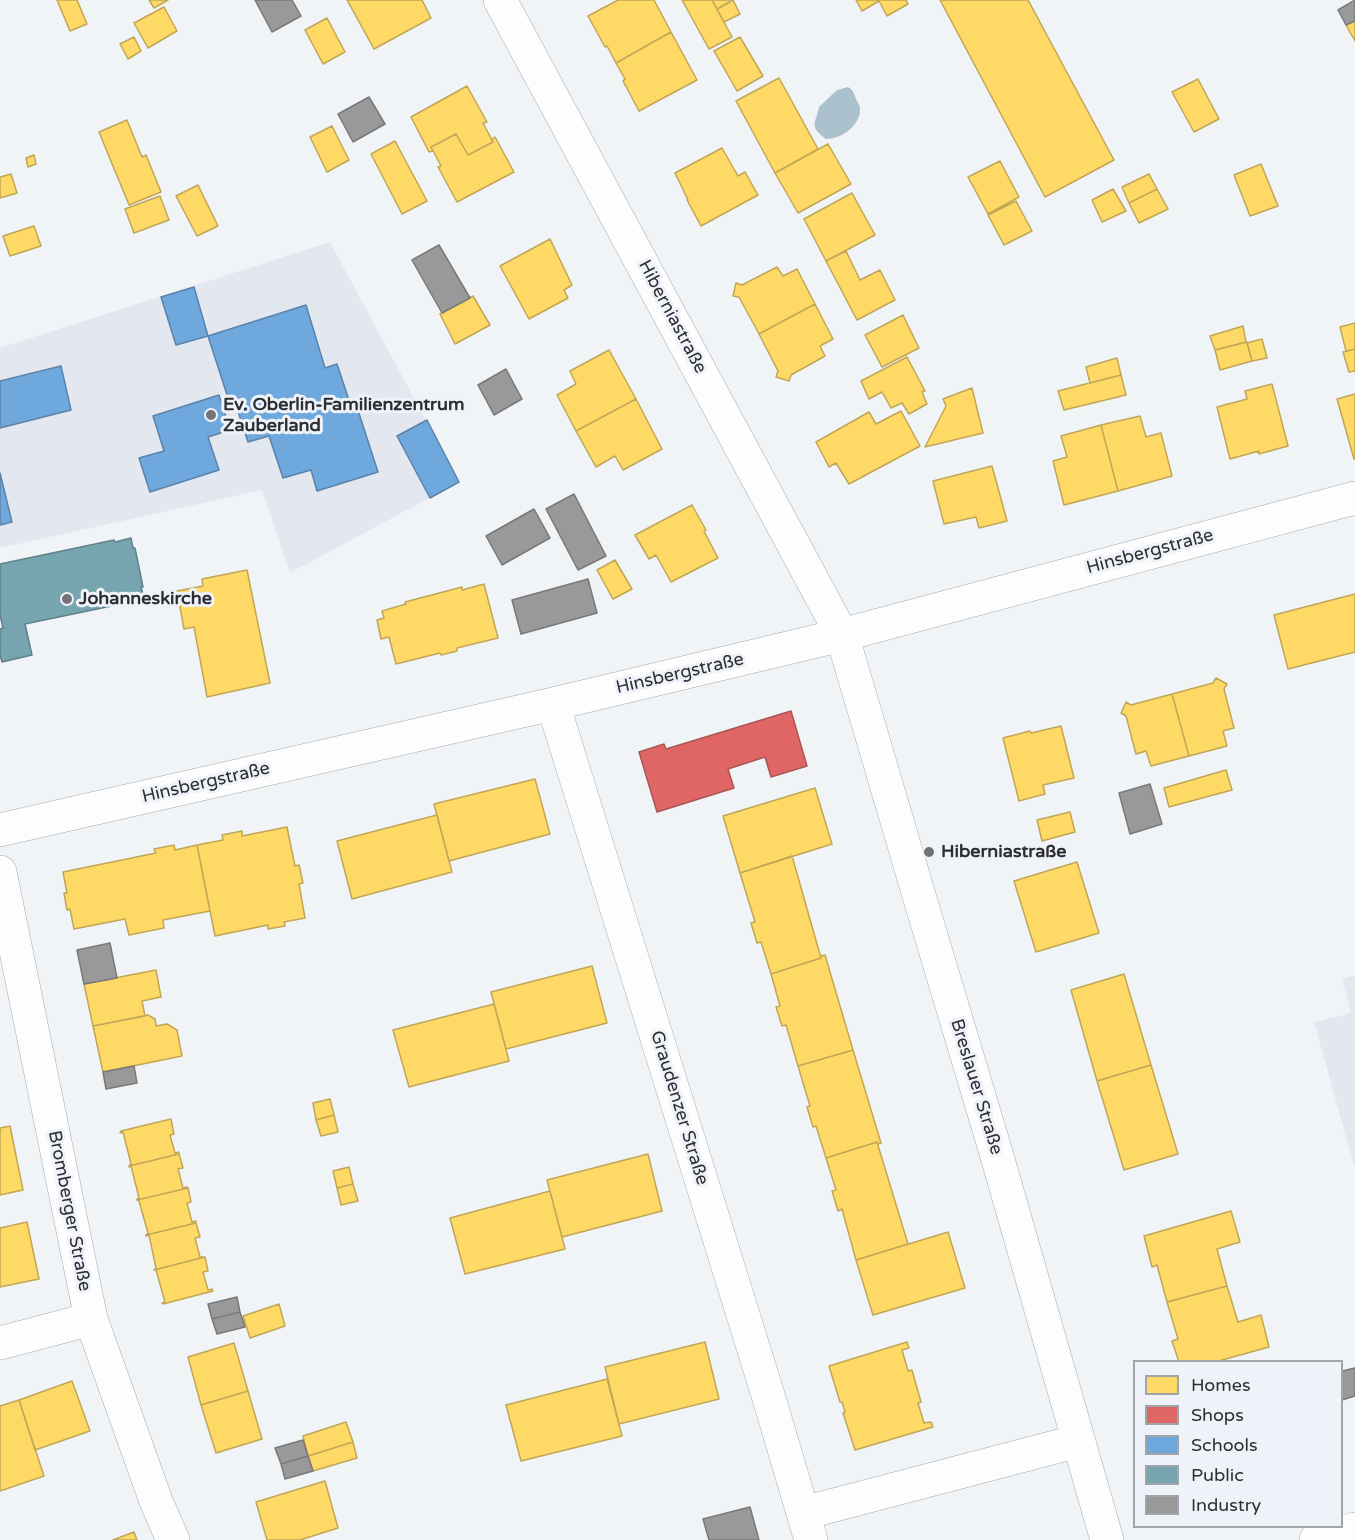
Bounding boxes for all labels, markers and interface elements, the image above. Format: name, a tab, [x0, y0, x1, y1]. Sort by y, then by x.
street label: Hiberniastraße	[633, 257, 711, 377]
place label: Ev. Oberlin-Familienzentrum Zauberland	[223, 394, 465, 436]
marker: Ev. Oberlin-Familienzentrum Zauberland	[204, 408, 218, 422]
street label: Hinsbergstraße	[1084, 525, 1216, 579]
place label: Johanneskirche	[79, 588, 212, 610]
marker: Johanneskirche	[60, 592, 74, 606]
street label: Hinsbergstraße	[614, 649, 746, 699]
street label: Hinsbergstraße	[140, 758, 272, 808]
place label: Hiberniastraße	[941, 841, 1066, 863]
marker: Hiberniastraße	[922, 845, 936, 859]
street label: Breslauer Straße	[945, 1017, 1007, 1157]
street label: Graudenzer Straße	[645, 1028, 713, 1188]
street label: Bromberger Straße	[43, 1129, 95, 1293]
legend	[1133, 1360, 1343, 1528]
text: Homes	[1191, 1374, 1251, 1396]
text: Shops	[1191, 1404, 1244, 1426]
text: Schools	[1191, 1434, 1258, 1456]
text: Public	[1191, 1464, 1244, 1486]
text: Industry	[1191, 1494, 1261, 1516]

